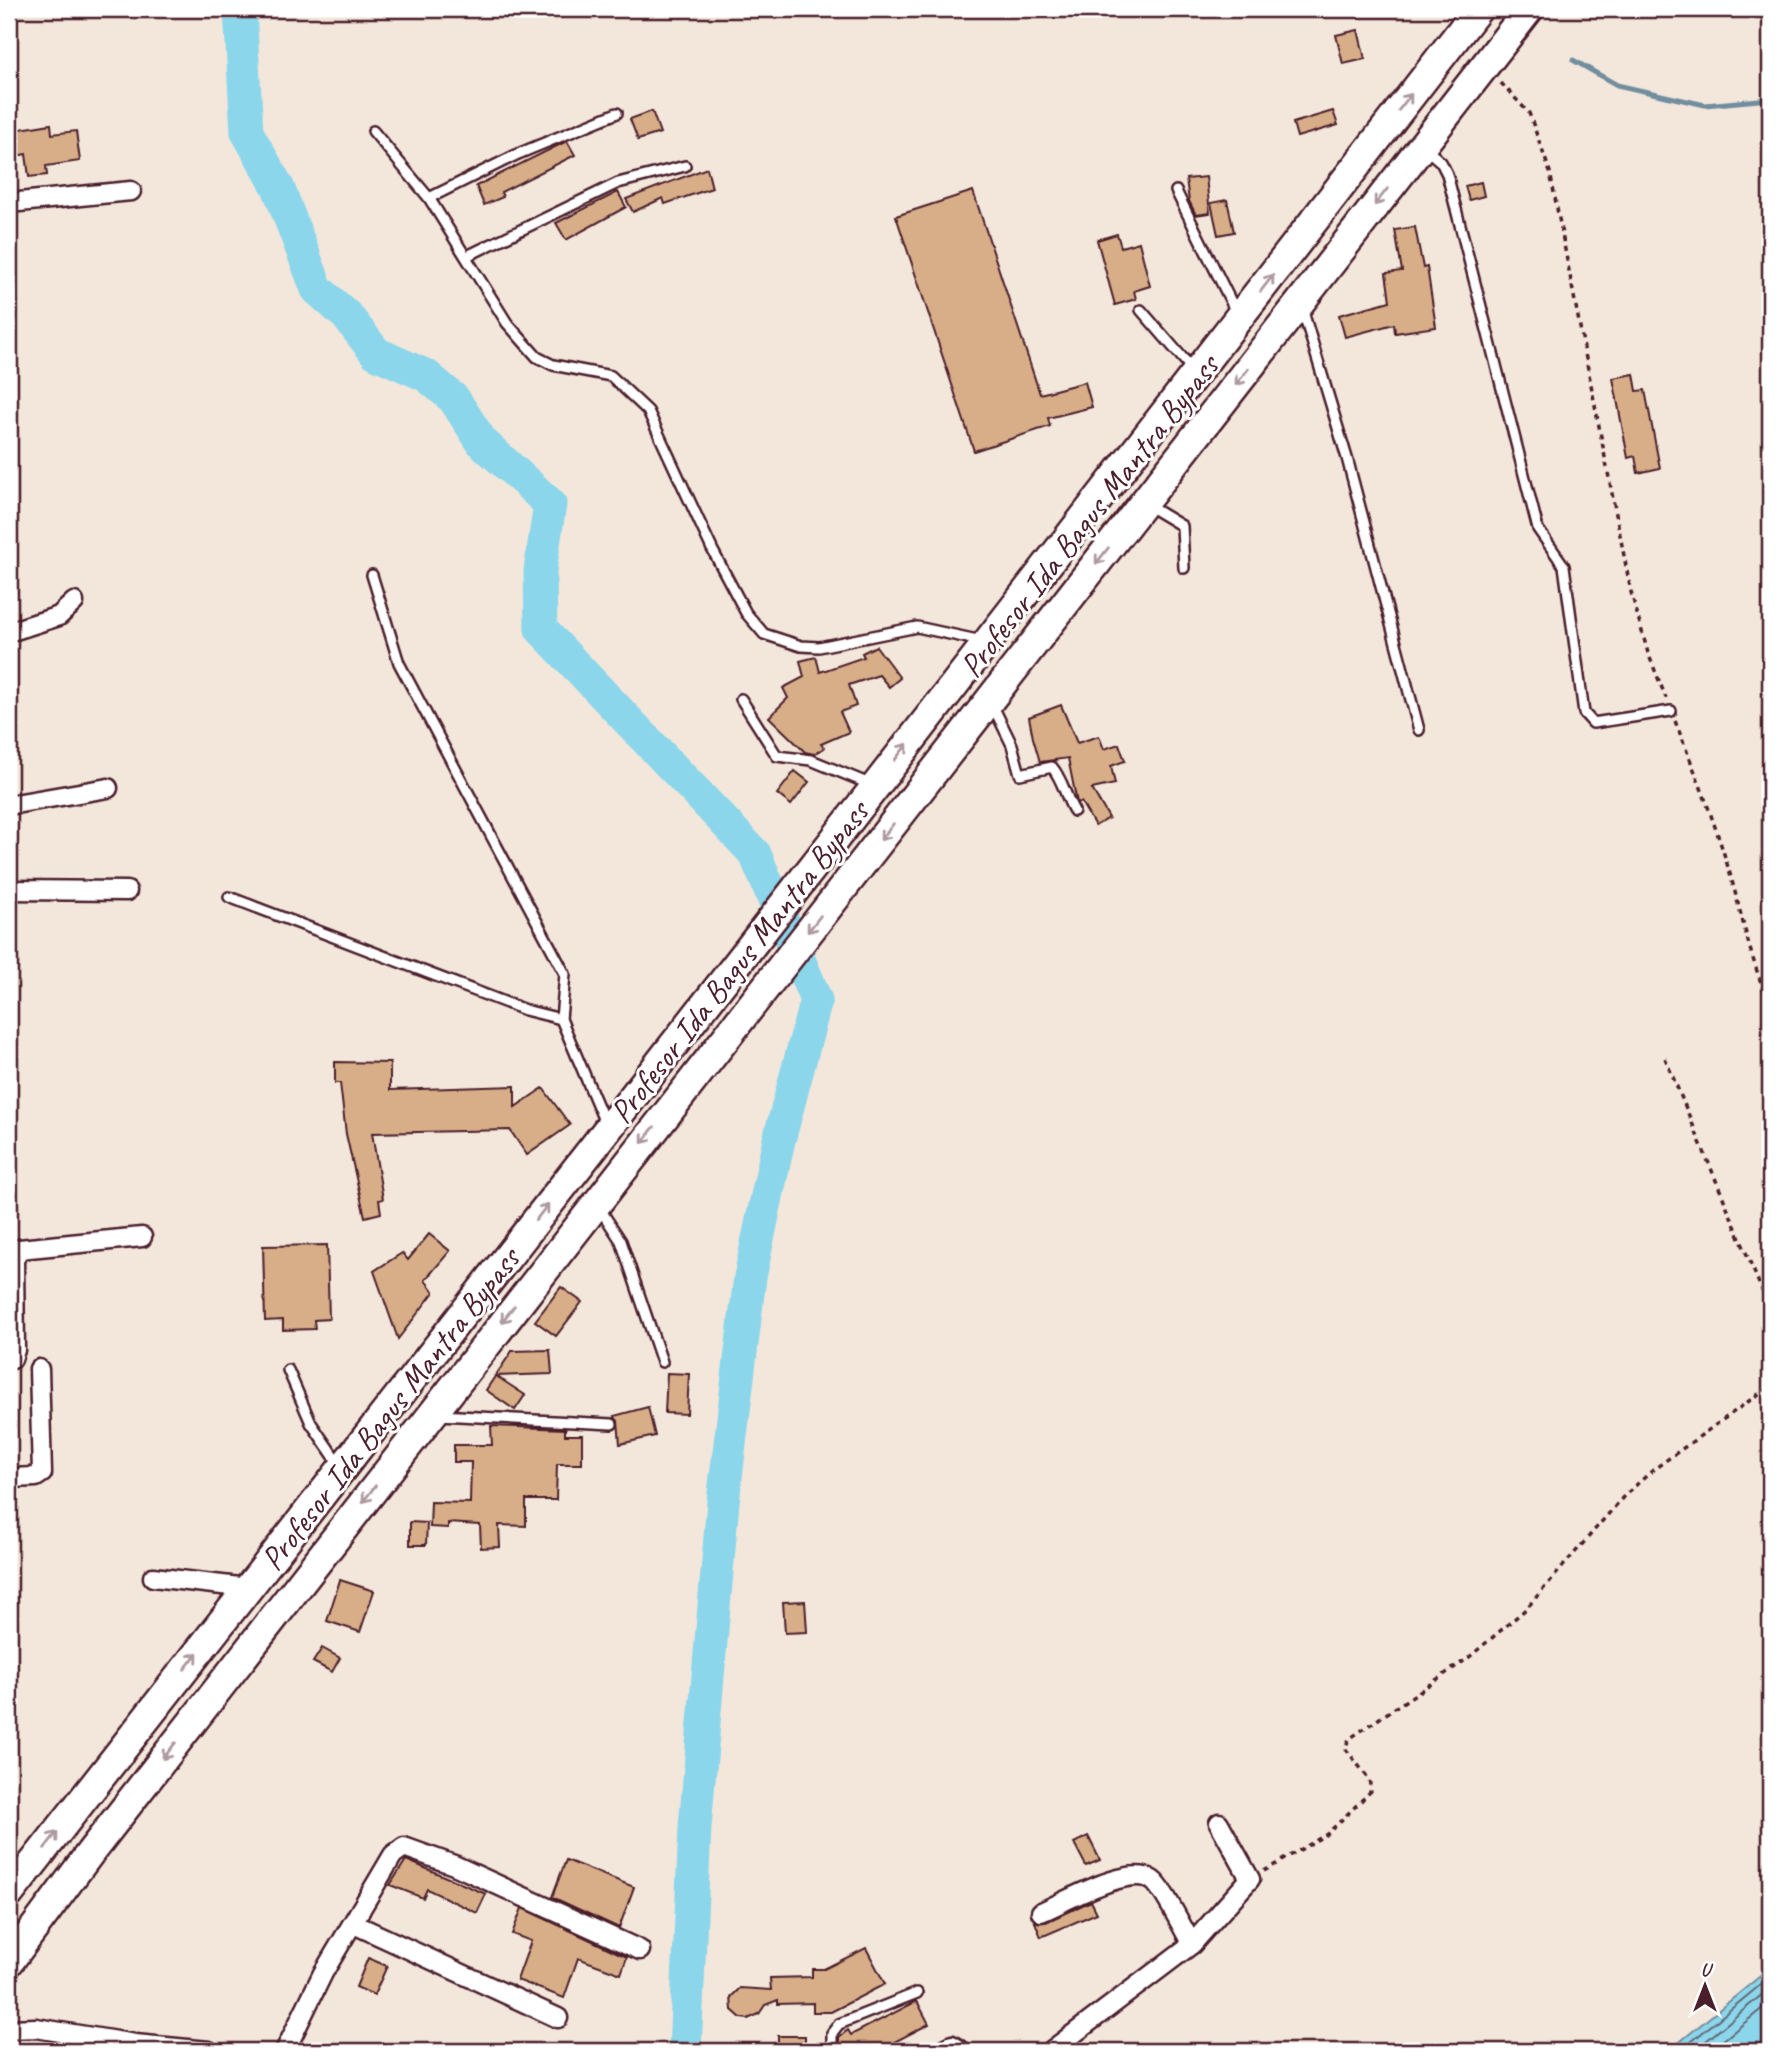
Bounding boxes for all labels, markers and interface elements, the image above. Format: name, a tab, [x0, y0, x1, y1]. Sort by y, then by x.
one-way arrow	[1398, 94, 1413, 112]
one-way arrow	[1374, 187, 1389, 205]
one-way arrow	[1259, 274, 1274, 292]
street label: Profesor Ida Bagus Mantra Bypass	[950, 344, 1230, 686]
one-way arrow	[1235, 367, 1250, 385]
one-way arrow	[1094, 546, 1109, 564]
one-way arrow	[893, 743, 908, 761]
street label: Profesor Ida Bagus Mantra Bypass	[600, 790, 880, 1132]
one-way arrow	[879, 822, 894, 840]
one-way arrow	[807, 914, 822, 933]
one-way arrow	[641, 1125, 656, 1144]
one-way arrow	[535, 1203, 550, 1221]
street label: Profesor Ida Bagus Mantra Bypass	[251, 1237, 531, 1579]
one-way arrow	[501, 1305, 516, 1323]
one-way arrow	[361, 1484, 376, 1503]
one-way arrow	[183, 1652, 198, 1671]
one-way arrow	[162, 1741, 177, 1760]
one-way arrow	[43, 1832, 58, 1850]
north arrow	[1670, 1952, 1740, 2022]
text: U	[1700, 1958, 1713, 1982]

